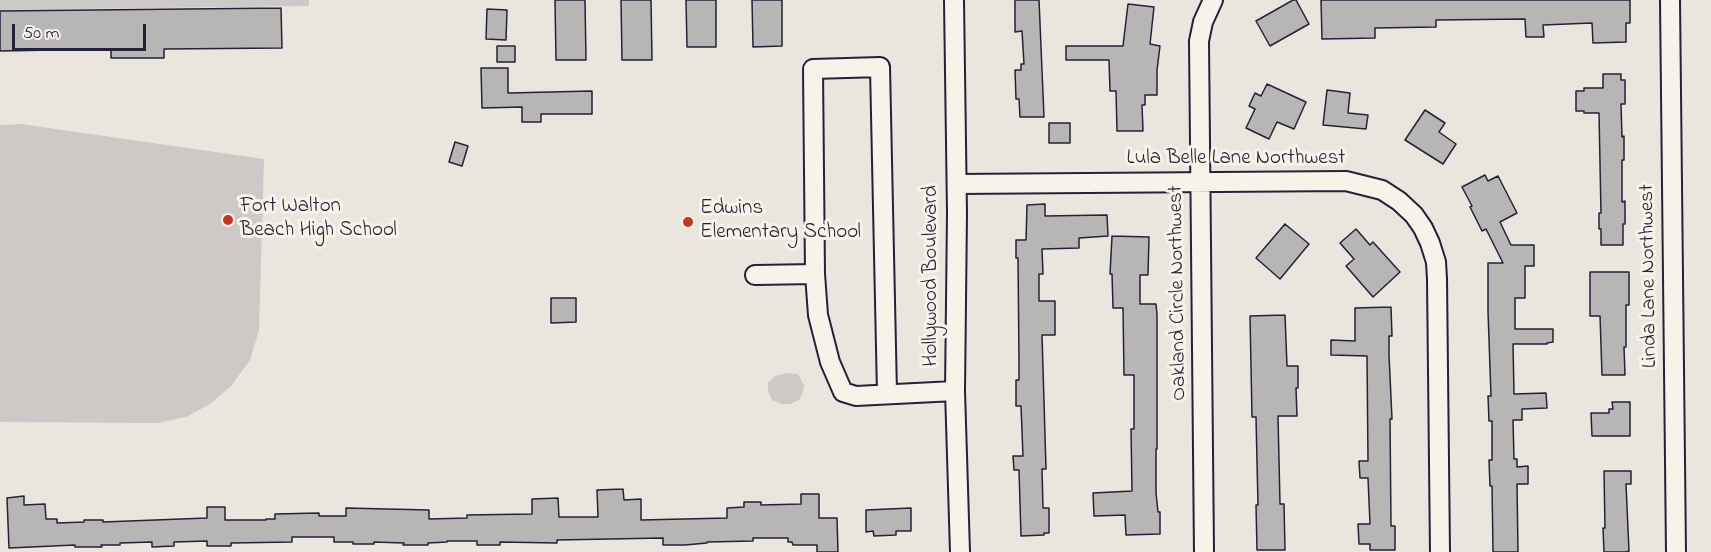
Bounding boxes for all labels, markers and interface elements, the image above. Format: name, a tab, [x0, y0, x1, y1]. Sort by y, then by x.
scale bar	[15, 12, 148, 50]
text: 50 m	[23, 21, 60, 47]
street label: Lula Belle Lane Northwest	[1127, 147, 1345, 173]
street label: Linda Lane Northwest	[1636, 184, 1664, 368]
street label: Hollywood Boulevard	[920, 185, 946, 367]
street label: Oakland Circle Northwest	[1165, 185, 1193, 401]
place label: Fort Walton Beach High School	[240, 195, 397, 245]
place label: Edwins Elementary School	[700, 197, 861, 247]
marker: Fort Walton Beach High School	[221, 213, 235, 227]
marker: Edwins Elementary School	[681, 215, 695, 229]

